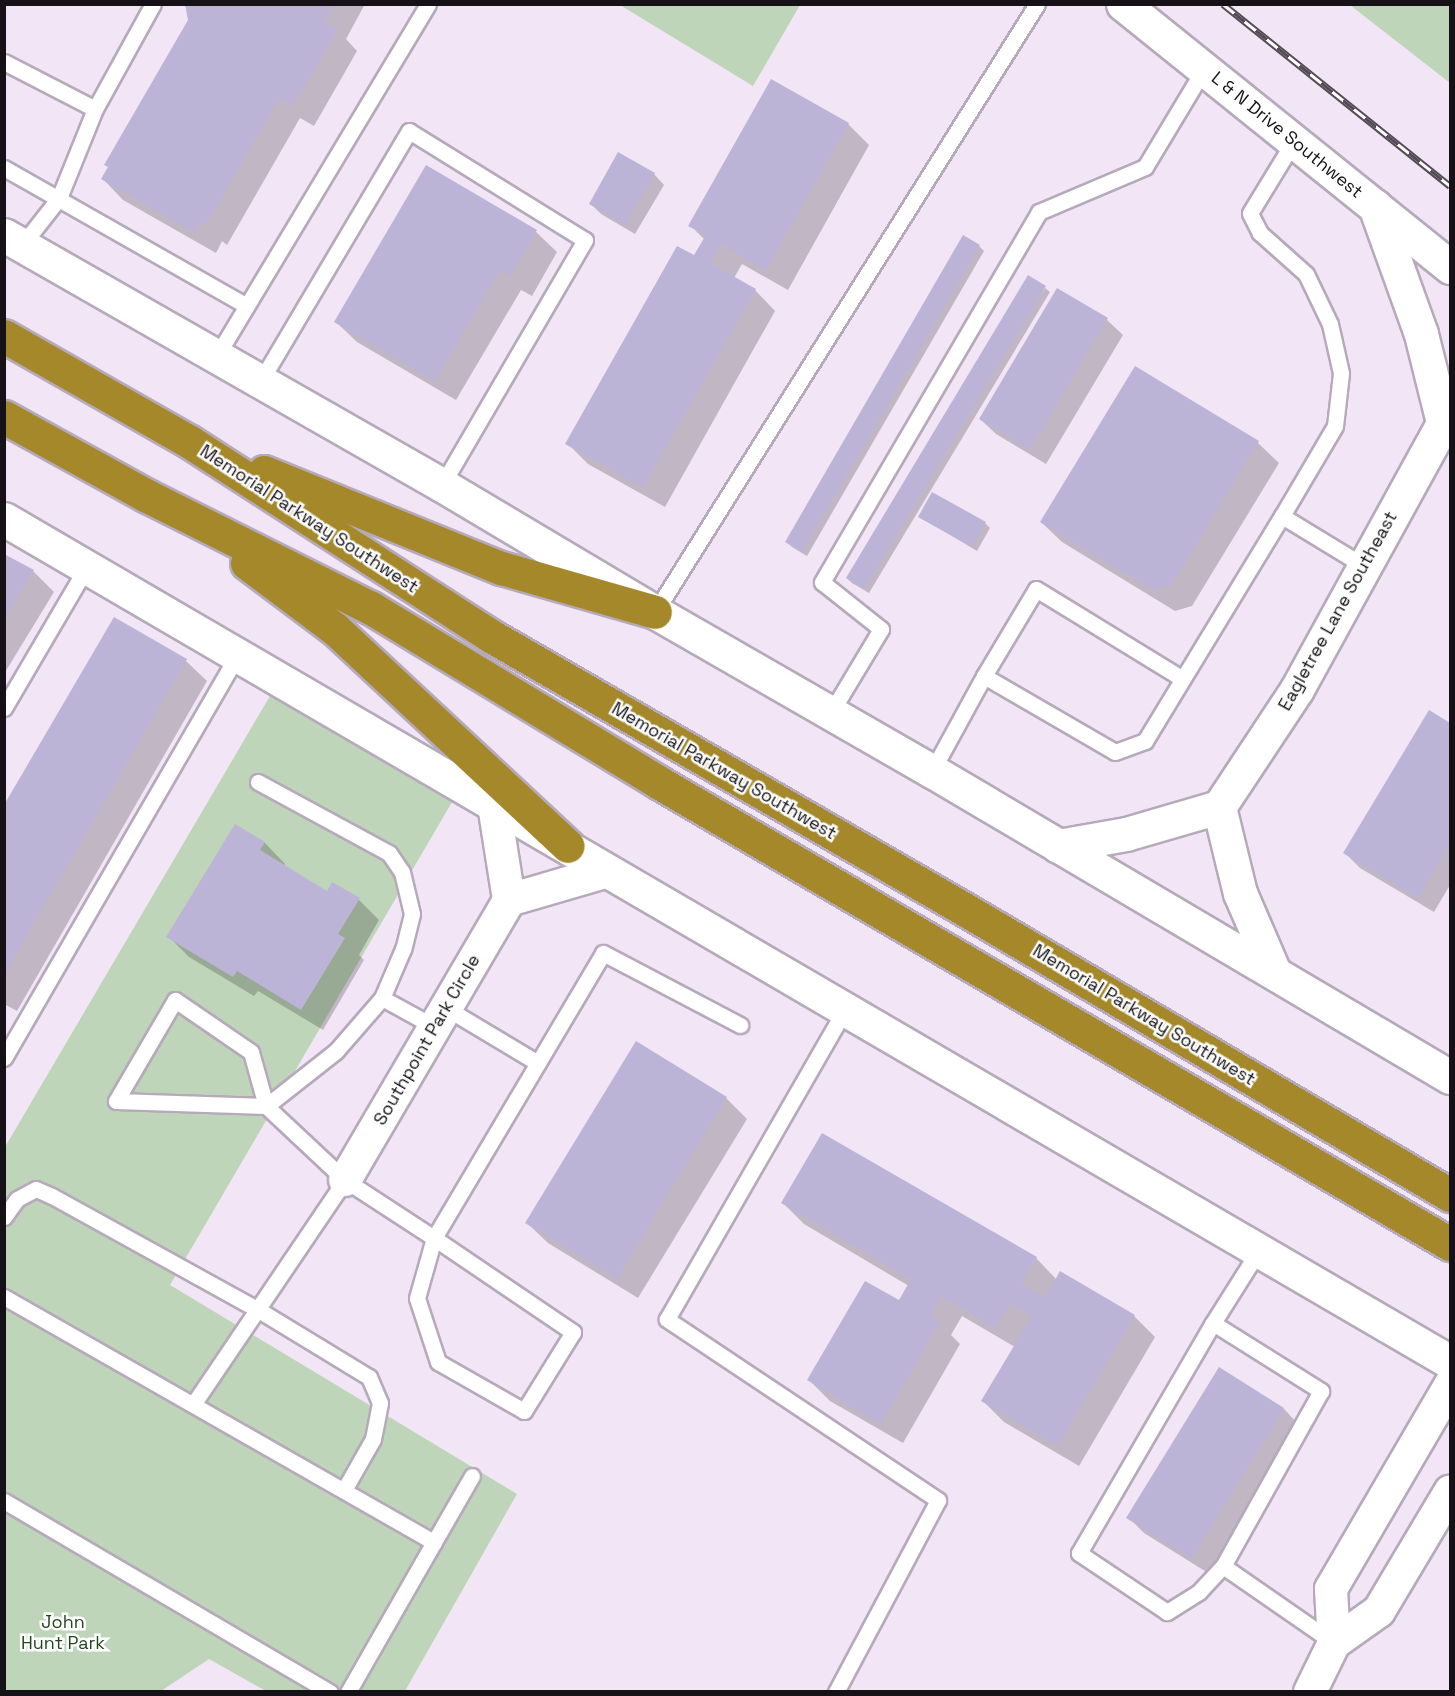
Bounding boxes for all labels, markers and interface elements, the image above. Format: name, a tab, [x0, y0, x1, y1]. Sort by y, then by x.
street label: L & N Drive Southwest	[1207, 67, 1367, 203]
street label: Memorial Parkway Southwest	[196, 440, 422, 598]
street label: Eagletree Lane Southeast	[1274, 508, 1402, 714]
street label: Memorial Parkway Southwest	[608, 698, 840, 844]
street label: Memorial Parkway Southwest	[1029, 940, 1259, 1090]
street label: Southpoint Park Circle	[369, 951, 485, 1129]
park label: John Hunt Park	[21, 1612, 105, 1654]

